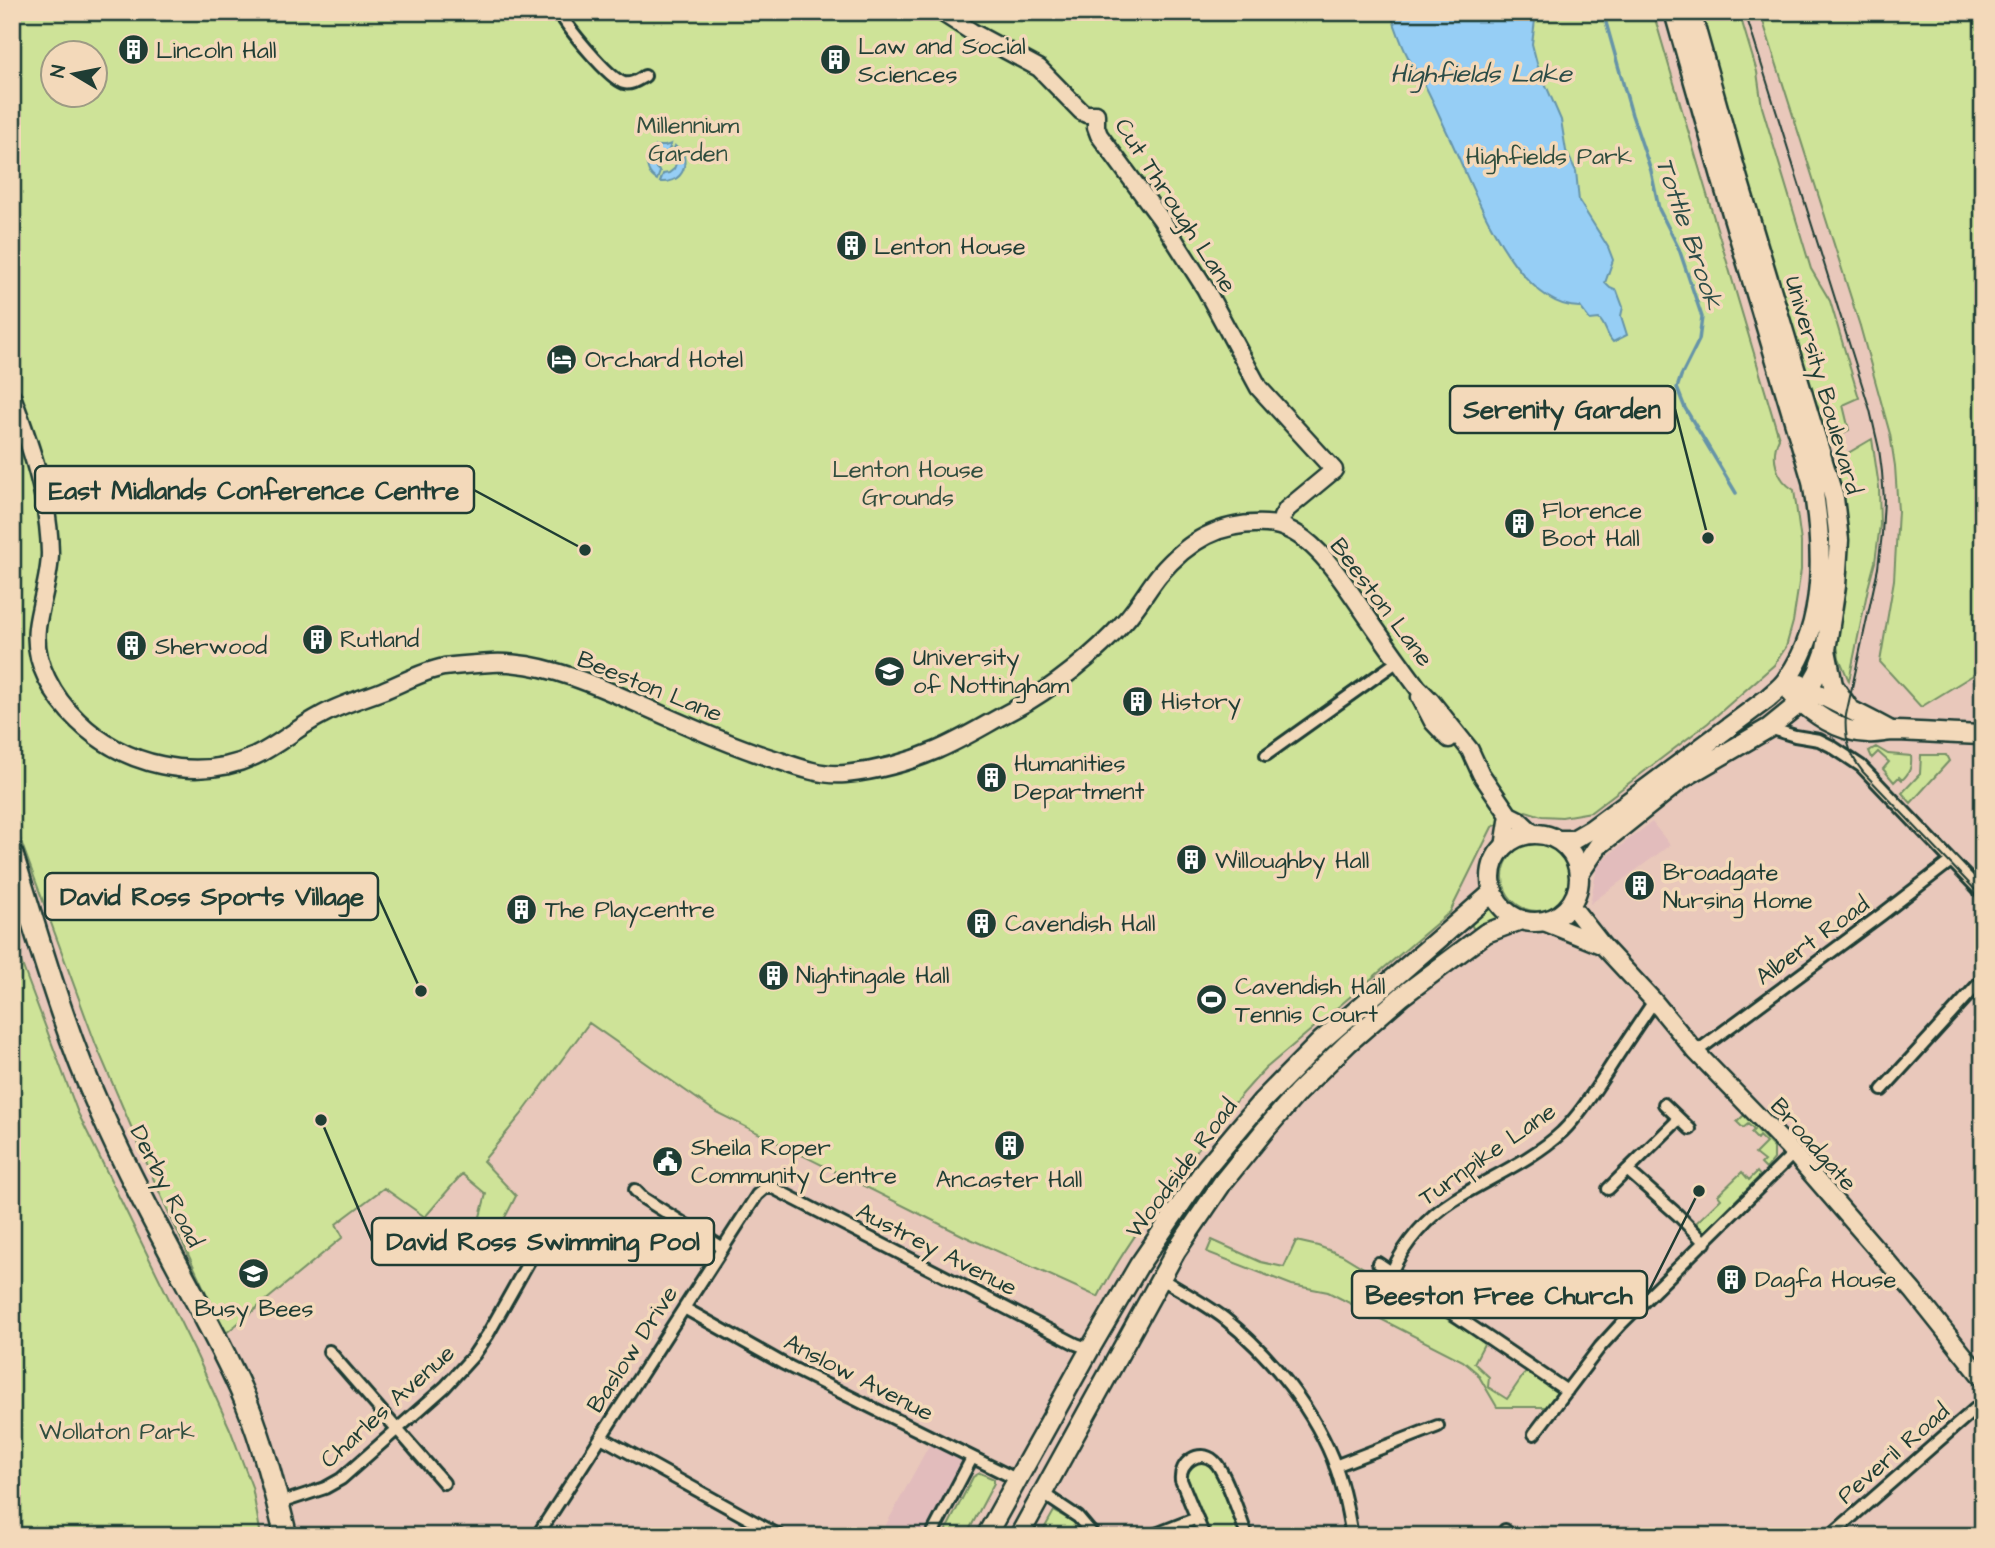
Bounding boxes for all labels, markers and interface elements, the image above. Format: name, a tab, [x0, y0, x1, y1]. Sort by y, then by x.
place label: Law and Social Sciences	[858, 30, 1026, 92]
building icon: Lincoln Hall	[116, 33, 150, 67]
place label: Lincoln Hall	[156, 34, 277, 68]
north arrow	[38, 38, 108, 108]
building icon: Law and Social Sciences	[818, 43, 852, 77]
water label: Highfields Lake	[1390, 56, 1574, 93]
text: N	[44, 63, 73, 80]
park label: Millennium Garden	[637, 109, 740, 171]
street label: Cut Through Lane	[1105, 112, 1244, 300]
park label: Highfields Park	[1466, 140, 1633, 175]
water label: Tottle Brook	[1646, 153, 1732, 315]
building icon: Lenton House	[834, 229, 868, 263]
place label: Lenton House	[874, 230, 1026, 264]
street label: University Boulevard	[1775, 272, 1870, 499]
hotel icon: Orchard Hotel	[545, 342, 579, 376]
place label: Orchard Hotel	[585, 343, 743, 377]
callout: Serenity Garden	[1450, 386, 1675, 433]
text: Serenity Garden	[1462, 392, 1661, 431]
park label: Lenton House Grounds	[832, 453, 984, 515]
callout: East Midlands Conference Centre	[35, 466, 474, 513]
text: East Midlands Conference Centre	[49, 473, 459, 509]
place label: Florence Boot Hall	[1542, 494, 1642, 556]
building icon: Florence Boot Hall	[1502, 507, 1536, 541]
street label: Beeston Lane	[1321, 531, 1441, 674]
building icon: Rutland	[300, 622, 334, 656]
place label: Rutland	[340, 623, 419, 657]
building icon: Sherwood	[115, 629, 149, 663]
place label: Sherwood	[155, 630, 267, 664]
place label: University of Nottingham	[913, 641, 1069, 704]
street label: Beeston Lane	[572, 642, 727, 731]
school or university icon: University of Nottingham	[873, 654, 907, 688]
building icon: History	[1121, 684, 1155, 718]
place label: History	[1161, 685, 1241, 720]
place label: Humanities Department	[1014, 747, 1145, 809]
building icon: Humanities Department	[974, 760, 1008, 794]
building icon: Willoughby Hall	[1175, 843, 1209, 877]
place label: Willoughby Hall	[1215, 844, 1369, 879]
place label: Broadgate Nursing Home	[1663, 856, 1813, 919]
building icon: Broadgate Nursing Home	[1623, 869, 1657, 903]
callout: David Ross Sports Village	[45, 873, 378, 920]
text: David Ross Sports Village	[60, 879, 364, 918]
street label: Albert Road	[1749, 888, 1876, 994]
building icon: The Playcentre	[505, 892, 539, 926]
place label: The Playcentre	[545, 893, 715, 928]
building icon: Cavendish Hall	[965, 906, 999, 940]
place label: Cavendish Hall	[1005, 907, 1155, 941]
building icon: Nightingale Hall	[756, 958, 790, 992]
place label: Nightingale Hall	[796, 959, 950, 994]
place label: Cavendish Hall Tennis Court	[1235, 970, 1385, 1032]
sports icon: Cavendish Hall Tennis Court	[1195, 983, 1229, 1017]
street label: Broadgate	[1761, 1090, 1865, 1200]
street label: Woodside Road	[1118, 1091, 1246, 1246]
street label: Turnpike Lane	[1412, 1095, 1563, 1215]
street label: Derby Road	[120, 1119, 211, 1254]
building icon: Ancaster Hall	[992, 1128, 1026, 1162]
place label: Sheila Roper Community Centre	[691, 1131, 897, 1194]
public building icon: Sheila Roper Community Centre	[651, 1144, 685, 1178]
place label: Ancaster Hall	[936, 1163, 1082, 1197]
street label: Austrey Avenue	[850, 1195, 1023, 1306]
callout: David Ross Swimming Pool	[372, 1218, 714, 1265]
text: David Ross Swimming Pool	[386, 1224, 700, 1263]
school or university icon: Busy Bees	[237, 1257, 271, 1291]
building icon: Dagfa House	[1715, 1262, 1749, 1296]
place label: Dagfa House	[1755, 1263, 1896, 1298]
callout: Beeston Free Church	[1352, 1271, 1647, 1318]
text: Beeston Free Church	[1365, 1278, 1634, 1314]
street label: Baslow Drive	[579, 1279, 687, 1420]
place label: Busy Bees	[194, 1292, 314, 1327]
street label: Anslow Avenue	[778, 1326, 939, 1430]
street label: Charles Avenue	[313, 1337, 462, 1476]
street label: Peveril Road	[1830, 1395, 1957, 1512]
park label: Wollaton Park	[39, 1415, 195, 1449]

